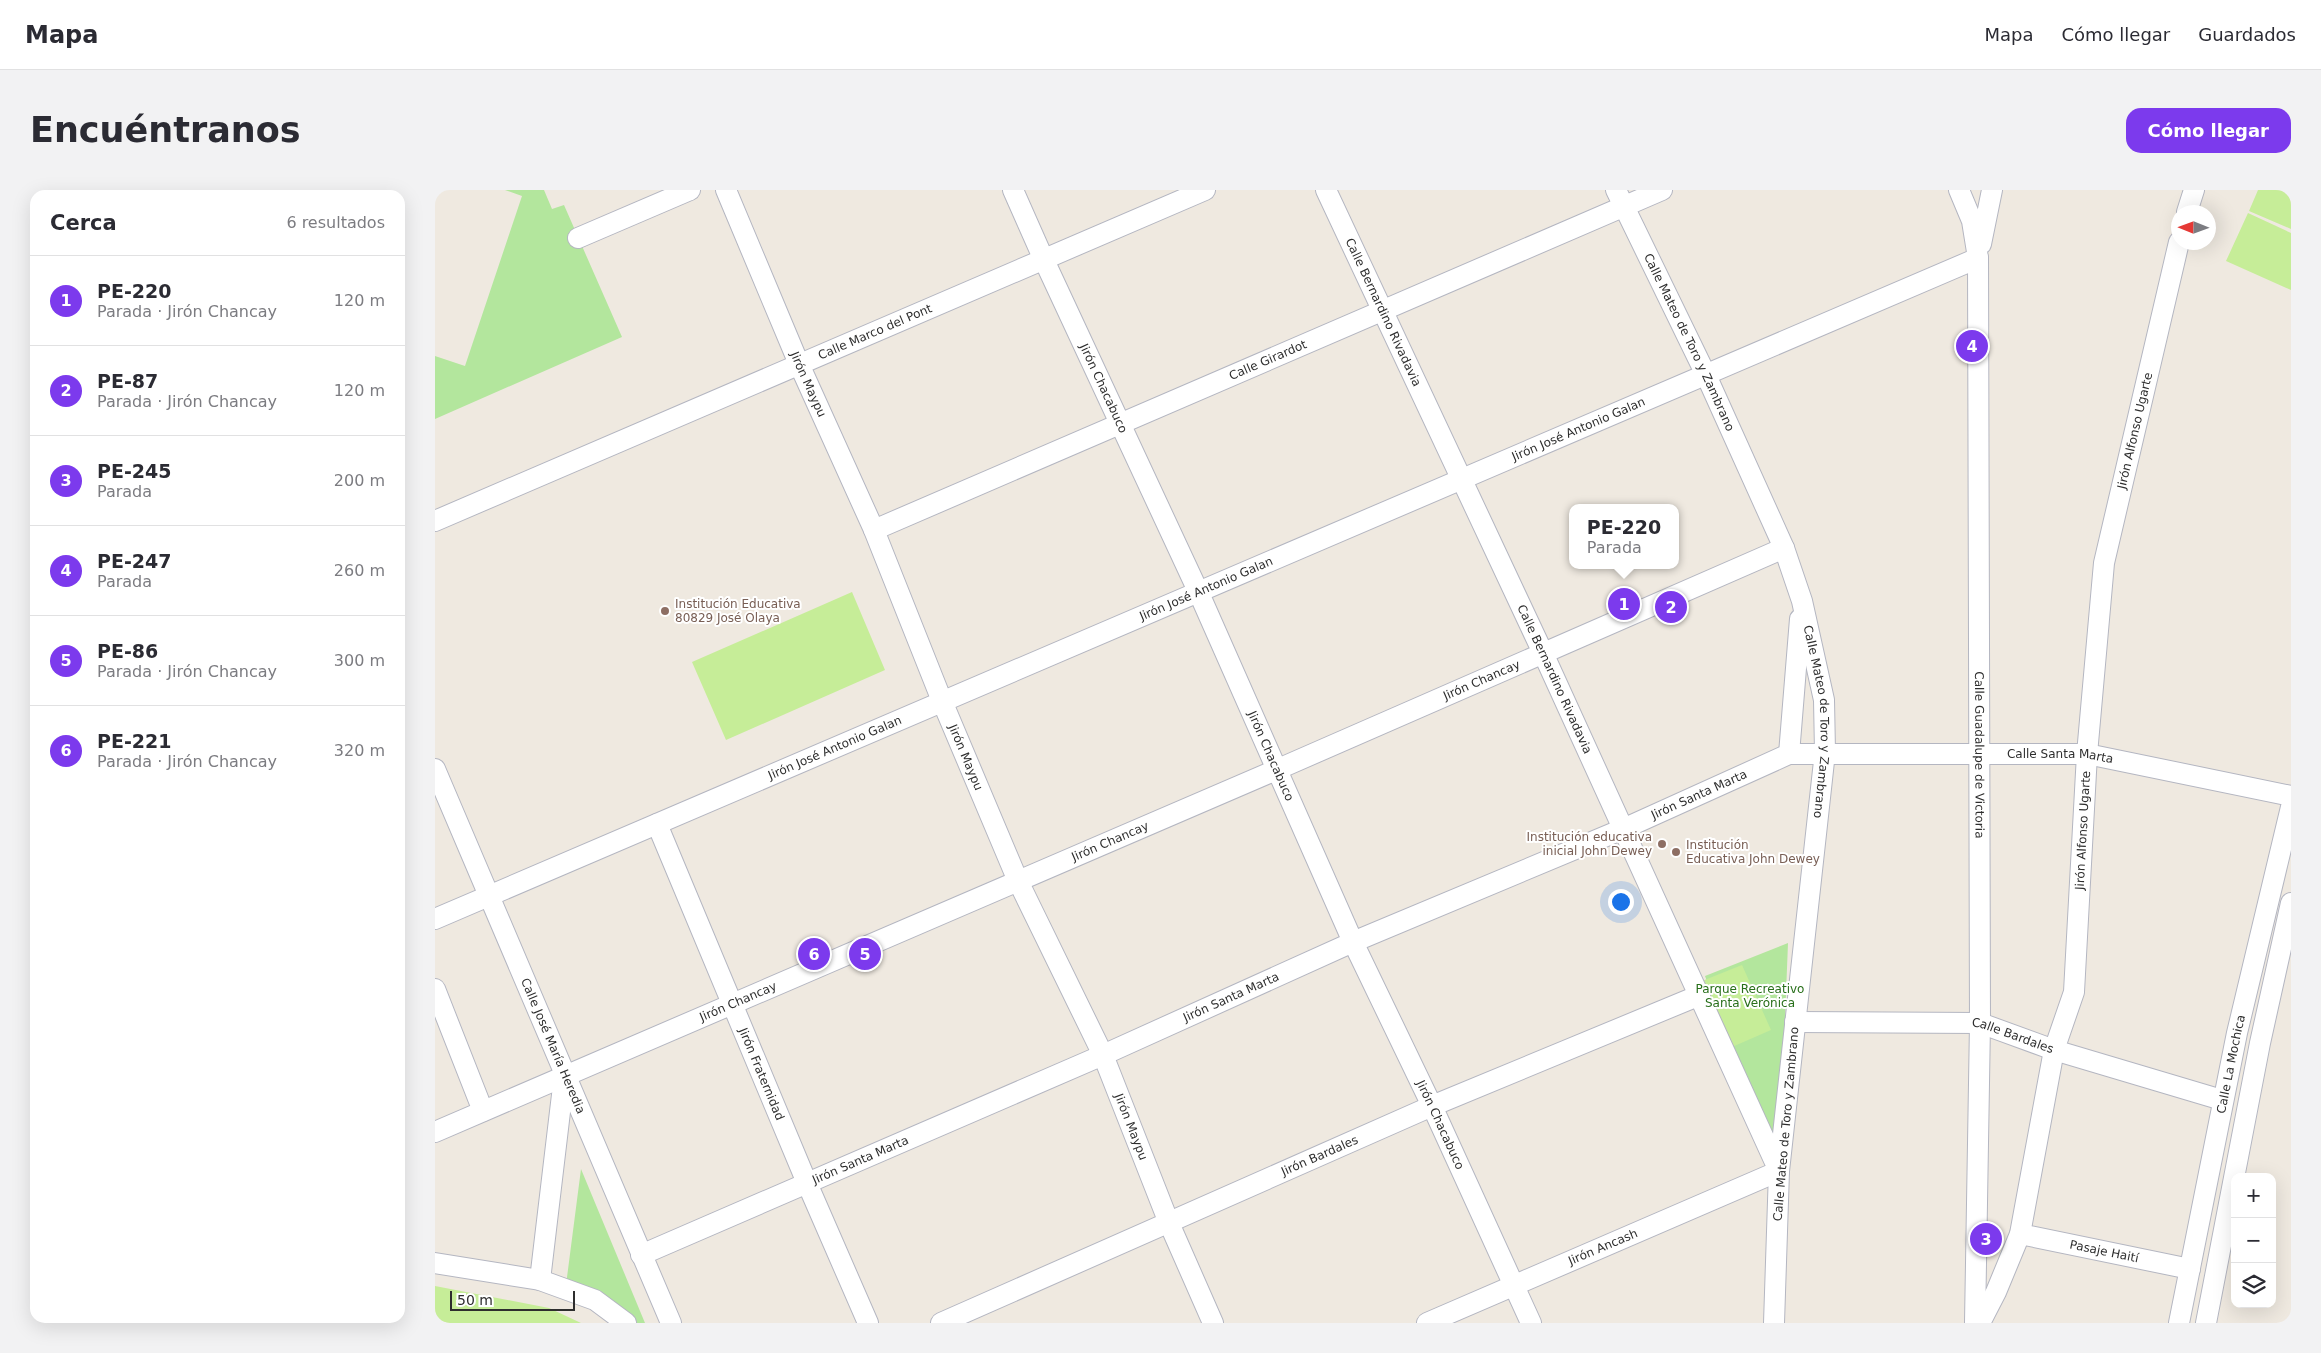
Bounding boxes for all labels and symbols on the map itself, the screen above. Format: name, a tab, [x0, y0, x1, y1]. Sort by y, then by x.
north arrow	[2171, 205, 2216, 250]
street label: Calle Bernardino Rivadavia	[1342, 236, 1424, 389]
street label: Calle Mateo de Toro y Zambrano	[1641, 251, 1737, 433]
street label: Calle Marco del Pont	[816, 301, 934, 362]
pin: 4	[1956, 327, 1988, 365]
street label: Calle Girardot	[1227, 337, 1309, 383]
street label: Jirón Chacabuco	[1076, 340, 1130, 435]
street label: Jirón Maypu	[787, 348, 829, 419]
street label: Jirón Alfonso Ugarte	[2114, 371, 2155, 491]
street label: Jirón José Antonio Galan	[1509, 394, 1647, 464]
street label: Jirón José Antonio Galan	[1136, 554, 1275, 624]
pin: 1	[1608, 585, 1640, 623]
pin: 2	[1655, 588, 1687, 626]
place label: Institución Educativa 80829 José Olaya	[675, 597, 801, 625]
street label: Calle Bernardino Rivadavia	[1514, 602, 1595, 756]
marker: Institución Educativa 80829 José Olaya	[659, 605, 671, 617]
street label: Calle Mateo de Toro y Zambrano	[1801, 624, 1832, 819]
street label: Jirón Chancay	[1440, 657, 1522, 703]
street label: Calle Guadalupe de Victoria	[1972, 671, 1987, 839]
street label: Jirón Chacabuco	[1244, 708, 1297, 803]
street label: Jirón José Antonio Galan	[765, 713, 904, 783]
street label: Jirón Maypu	[945, 721, 986, 792]
street label: Calle Santa Marta	[2007, 747, 2115, 766]
street label: Jirón Santa Marta	[1648, 767, 1749, 823]
street label: Jirón Alfonso Ugarte	[2073, 770, 2093, 891]
street label: Jirón Chancay	[1069, 819, 1151, 865]
place label: Institución educativa inicial John Dewey	[1527, 830, 1652, 858]
marker: Institución educativa inicial John Dewey	[1656, 838, 1668, 850]
place label: Institución Educativa John Dewey	[1686, 838, 1820, 866]
marker: Institución Educativa John Dewey	[1670, 846, 1682, 858]
your location	[1608, 889, 1634, 915]
pin: 6	[798, 935, 830, 973]
pin: 5	[849, 935, 881, 973]
street label: Jirón Santa Marta	[1180, 969, 1281, 1025]
street label: Calle José María Heredia	[518, 976, 588, 1116]
street label: Jirón Chancay	[697, 979, 779, 1025]
park label: Parque Recreativo Santa Verónica	[1696, 982, 1804, 1010]
street label: Calle La Mochica	[2214, 1013, 2248, 1115]
street label: Calle Bardales	[1972, 1016, 2056, 1056]
street label: Jirón Fraternidad	[736, 1025, 787, 1122]
street label: Calle Mateo de Toro y Zambrano	[1771, 1026, 1801, 1222]
street label: Jirón Chacabuco	[1413, 1077, 1467, 1172]
street label: Jirón Maypu	[1111, 1090, 1151, 1162]
street label: Jirón Santa Marta	[809, 1133, 911, 1187]
street label: Jirón Bardales	[1278, 1133, 1360, 1179]
pin: 3	[1970, 1220, 2002, 1258]
street label: Jirón Ancash	[1565, 1226, 1640, 1268]
street label: Pasaje Haití	[2069, 1237, 2141, 1265]
scale bar	[450, 1288, 575, 1311]

